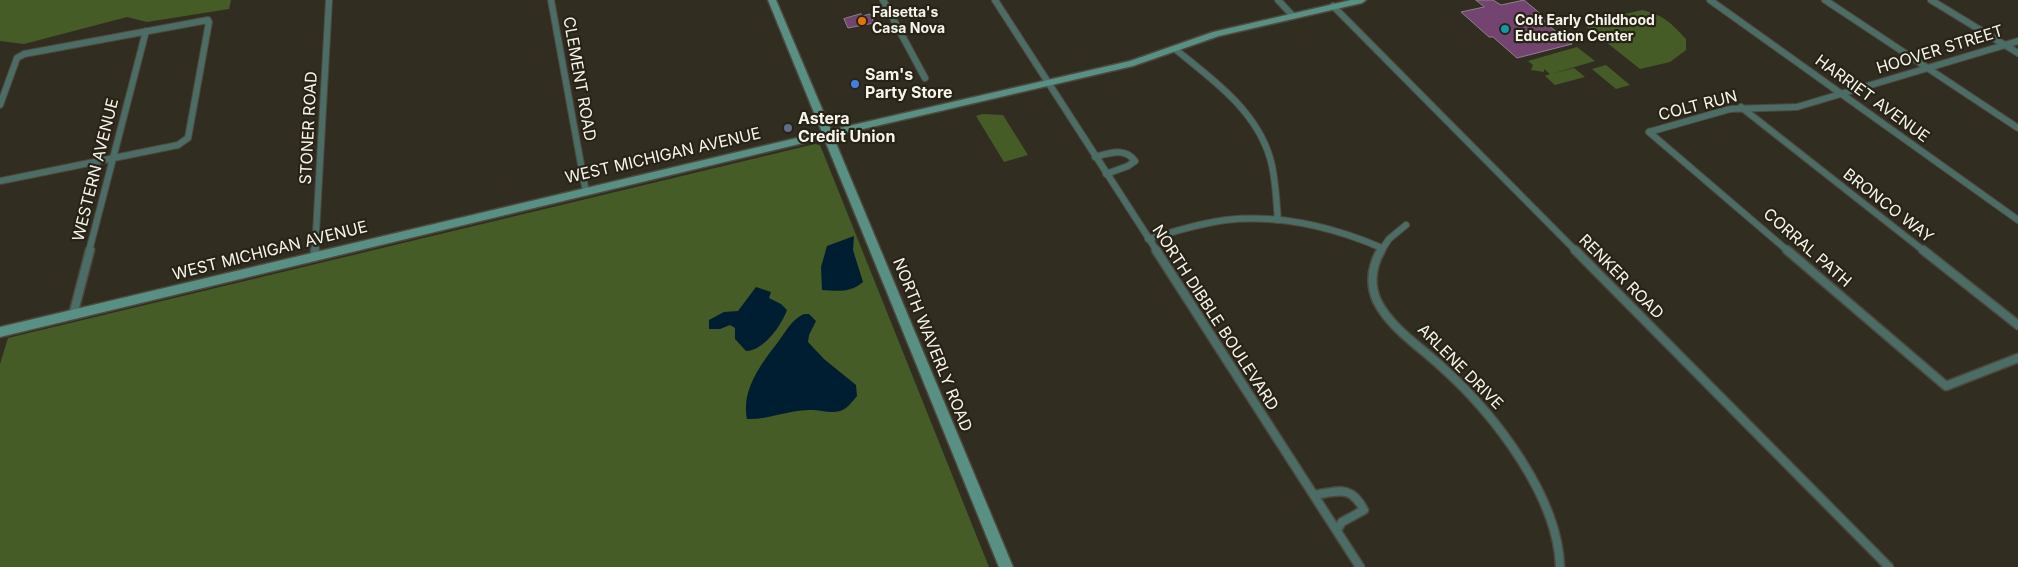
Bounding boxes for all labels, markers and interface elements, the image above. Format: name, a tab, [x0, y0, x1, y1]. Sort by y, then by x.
place label: Falsetta's Casa Nova	[872, 5, 945, 38]
place label: Colt Early Childhood Education Center	[1515, 13, 1655, 46]
street label: CLEMENT ROAD	[559, 15, 599, 143]
marker: Falsetta's Casa Nova	[856, 15, 868, 27]
street label: HOOVER STREET	[1874, 22, 2006, 78]
marker: Colt Early Childhood Education Center	[1499, 23, 1511, 35]
street label: HARRIET AVENUE	[1811, 51, 1933, 147]
place label: Sam's Party Store	[865, 65, 953, 103]
street label: STONER ROAD	[296, 71, 322, 185]
marker: Sam's Party Store	[849, 78, 861, 90]
street label: COLT RUN	[1657, 87, 1739, 125]
street label: WESTERN AVENUE	[69, 97, 123, 243]
place label: Astera Credit Union	[798, 109, 895, 147]
marker: Astera Credit Union	[782, 122, 794, 134]
street label: WEST MICHIGAN AVENUE	[563, 124, 763, 188]
street label: BRONCO WAY	[1839, 165, 1937, 247]
street label: CORRAL PATH	[1759, 205, 1855, 291]
street label: WEST MICHIGAN AVENUE	[170, 217, 370, 285]
street label: NORTH DIBBLE BOULEVARD	[1148, 222, 1282, 414]
street label: RENKER ROAD	[1575, 231, 1667, 323]
street label: NORTH WAVERLY ROAD	[888, 255, 976, 435]
street label: ARLENE DRIVE	[1413, 320, 1507, 414]

